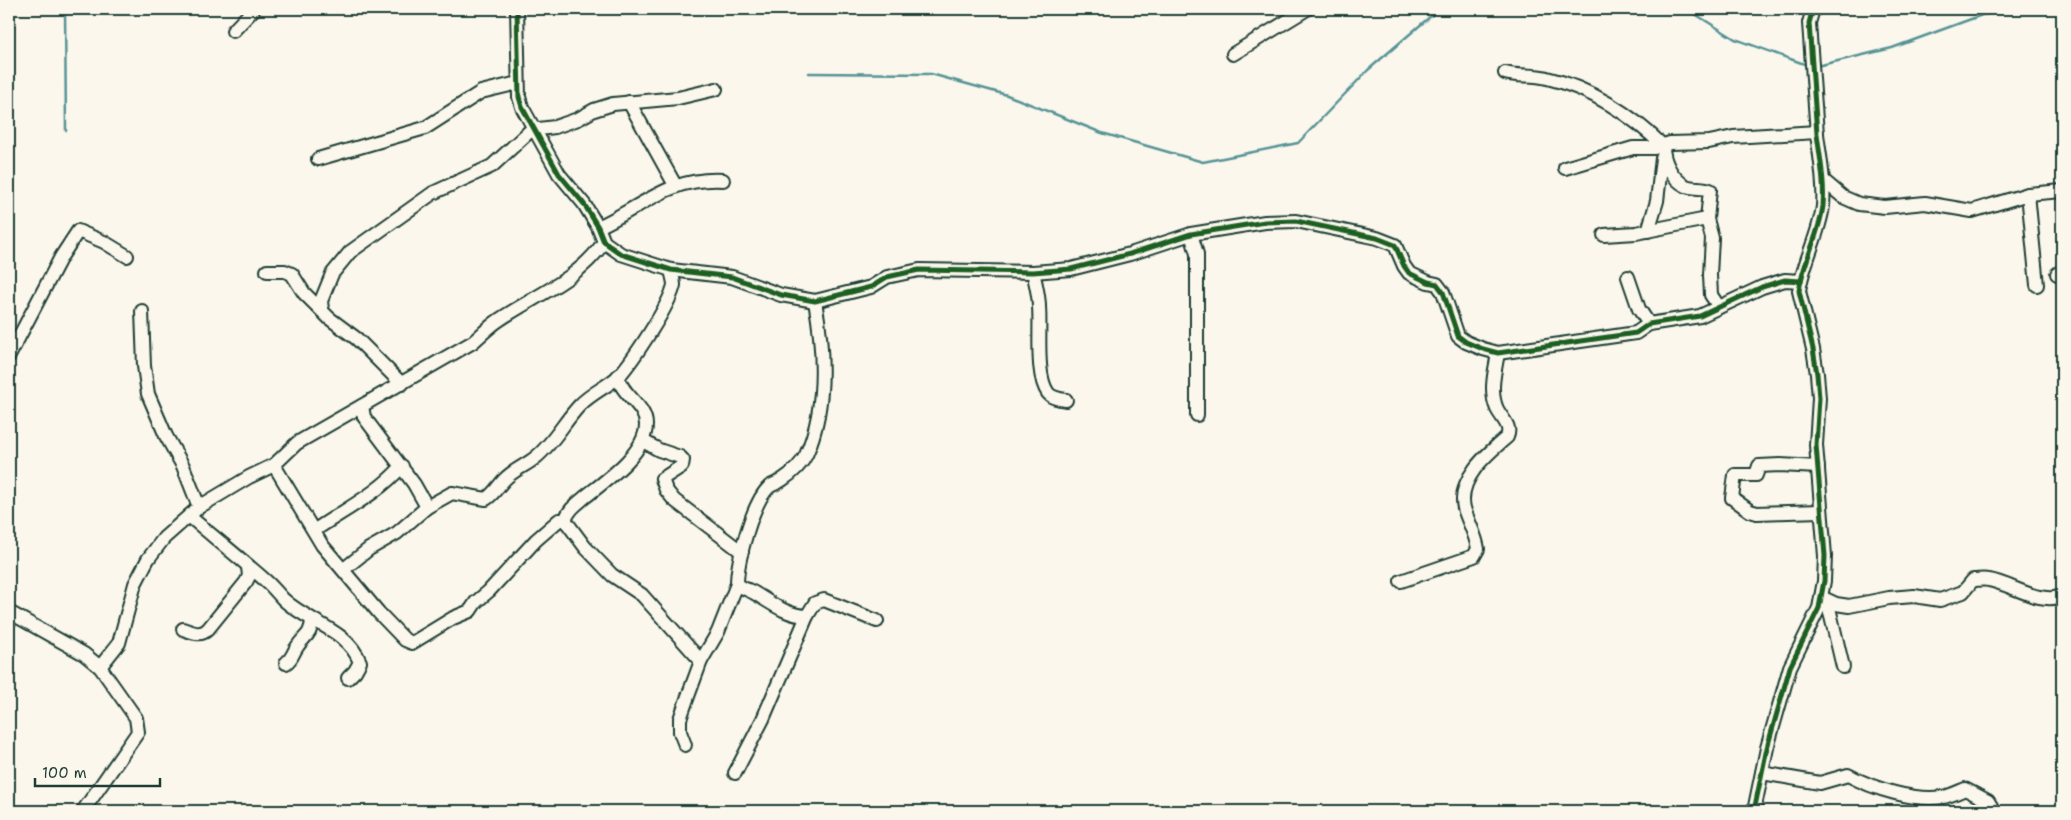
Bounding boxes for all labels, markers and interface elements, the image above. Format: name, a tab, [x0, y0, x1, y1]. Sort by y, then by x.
scale bar	[35, 755, 160, 787]
text: 100 m	[42, 763, 87, 783]

